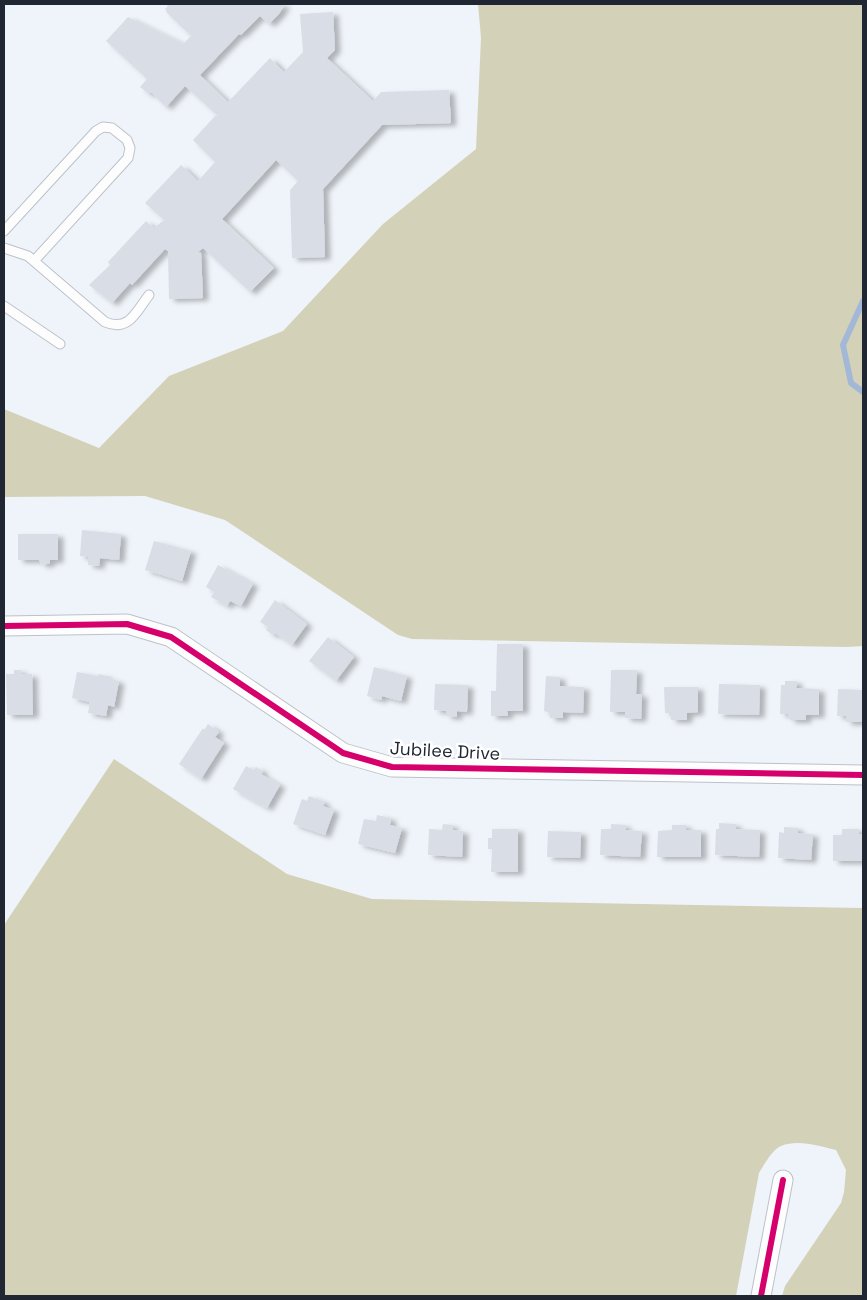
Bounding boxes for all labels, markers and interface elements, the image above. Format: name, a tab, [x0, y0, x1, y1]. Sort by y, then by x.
street label: Jubilee Drive	[389, 736, 501, 765]

